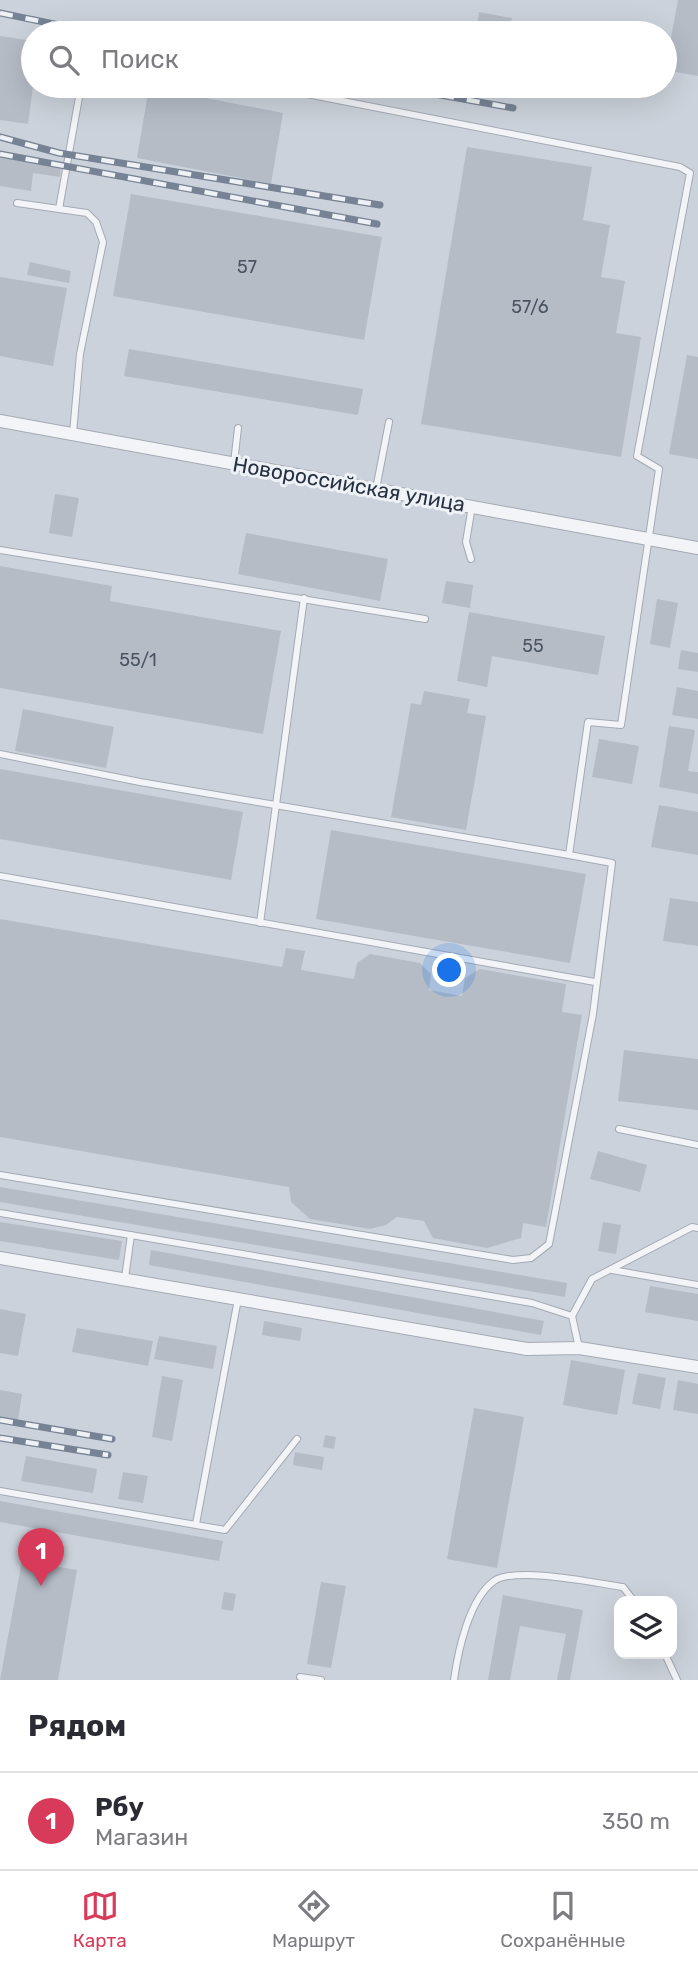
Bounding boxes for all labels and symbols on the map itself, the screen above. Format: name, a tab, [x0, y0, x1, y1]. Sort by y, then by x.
house number: 57	[237, 256, 257, 278]
house number: 57/6	[511, 296, 549, 318]
street label: Новороссийская улица	[231, 451, 467, 517]
house number: 55	[522, 635, 544, 657]
house number: 55/1	[119, 649, 157, 671]
your location	[432, 953, 466, 987]
pin: 1	[18, 1528, 64, 1586]

